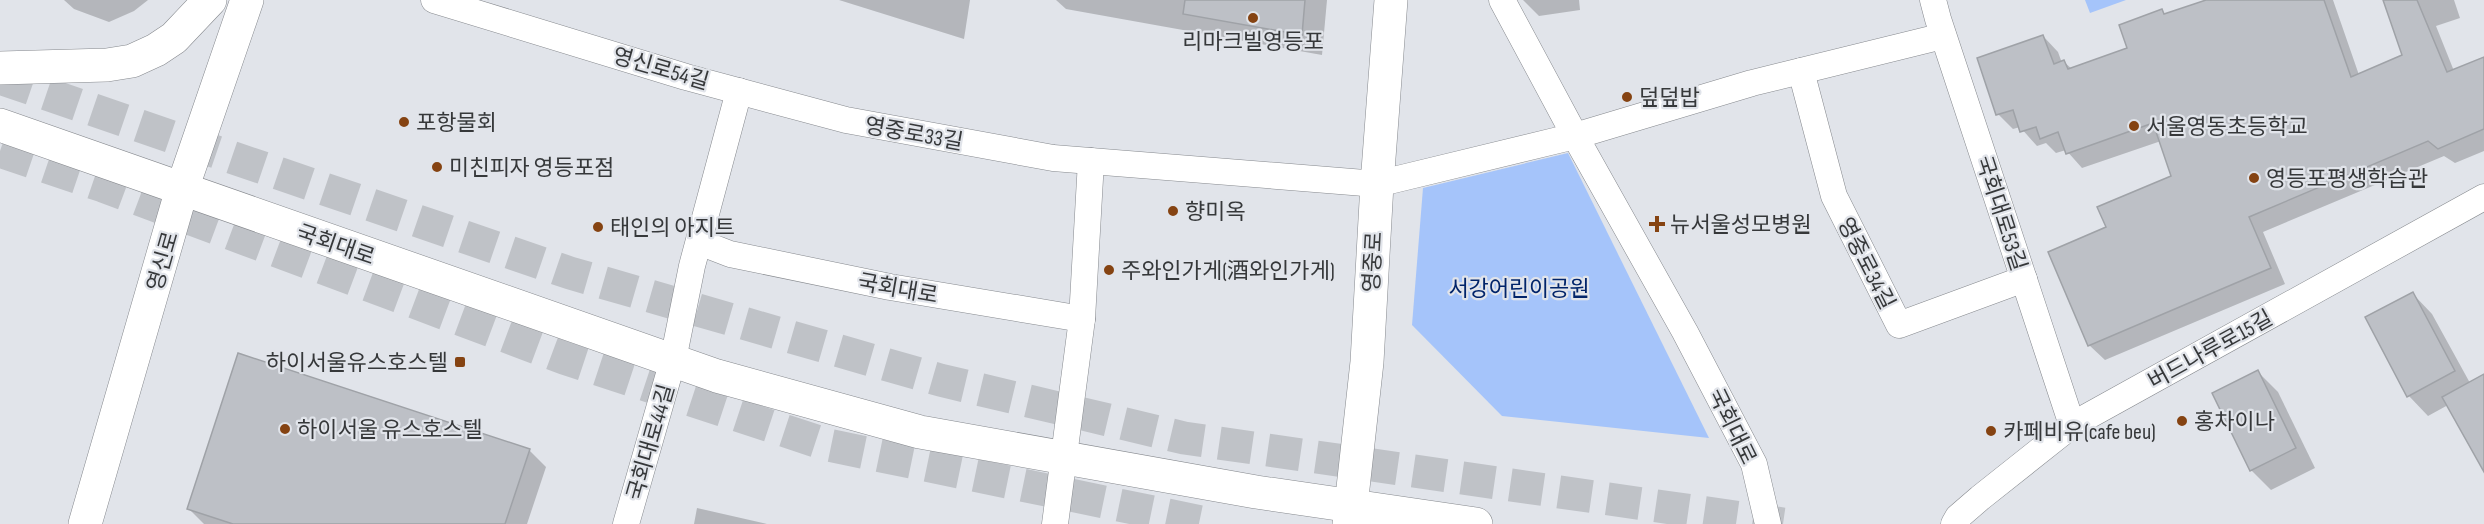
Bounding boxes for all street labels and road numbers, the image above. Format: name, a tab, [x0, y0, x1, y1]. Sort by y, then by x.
street label: 영신로54길	[609, 43, 712, 96]
street label: 영중로33길	[862, 113, 965, 156]
street label: 국회대로53길	[1969, 153, 2032, 274]
street label: 영중로34길	[1831, 213, 1900, 314]
street label: 국회대로	[293, 219, 378, 271]
street label: 영신로	[142, 229, 185, 294]
street label: 영중로	[1358, 231, 1389, 293]
street label: 국회대로	[856, 269, 940, 310]
street label: 버드나루로15길	[2144, 305, 2278, 396]
street label: 국회대로44길	[622, 381, 681, 504]
street label: 국회대로	[1702, 384, 1762, 469]

